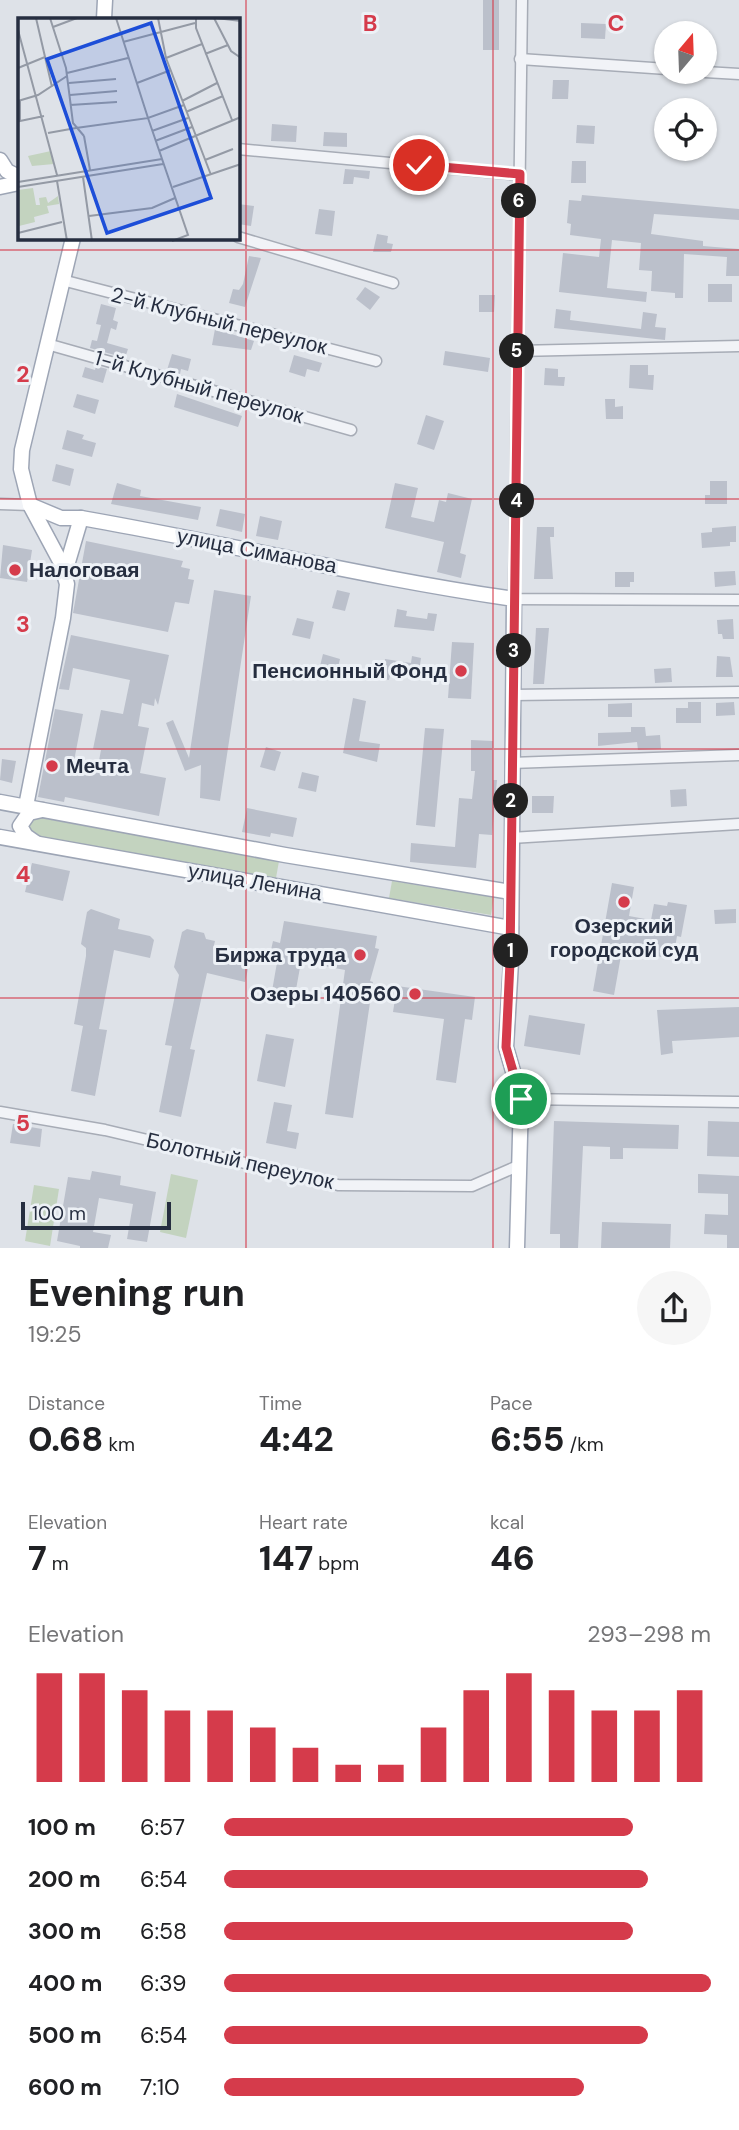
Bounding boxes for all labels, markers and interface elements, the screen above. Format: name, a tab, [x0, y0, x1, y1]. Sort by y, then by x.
text: B	[363, 8, 377, 38]
text: C	[608, 8, 624, 38]
inset map	[18, 18, 240, 240]
north arrow	[654, 21, 718, 84]
map controls	[654, 21, 717, 161]
button: locate	[654, 98, 717, 161]
pin	[389, 135, 449, 195]
icon: check	[400, 146, 438, 184]
pin: 6	[502, 184, 536, 218]
text: 6	[512, 188, 525, 213]
street label: 2-й Клубный переулок	[108, 281, 331, 362]
pin: 5	[500, 334, 534, 368]
text: 5	[511, 338, 522, 363]
street label: 1-й Клубный переулок	[91, 344, 307, 430]
text: 2	[16, 359, 30, 389]
pin: 4	[500, 484, 534, 518]
text: 4	[510, 488, 523, 513]
street label: улица Симанова	[175, 522, 340, 580]
place label: Налоговая	[29, 556, 140, 584]
marker: Налоговая	[7, 562, 23, 578]
text: 3	[16, 609, 30, 639]
pin: 3	[496, 634, 532, 668]
text: 3	[508, 638, 519, 663]
place label: Пенсионный Фонд	[252, 657, 447, 685]
marker: Пенсионный Фонд	[453, 663, 469, 679]
place label: Мечта	[66, 752, 129, 780]
marker: Мечта	[44, 758, 60, 774]
pin: 2	[494, 784, 528, 818]
text: 2	[505, 788, 516, 813]
street label: улица Ленина	[186, 856, 324, 908]
text: 4	[16, 859, 31, 889]
marker: Озерский городской суд	[616, 894, 632, 910]
place label: Озерский городской суд	[550, 912, 698, 964]
pin: 1	[494, 934, 528, 968]
text: 1	[507, 938, 514, 963]
place label: Биржа труда	[215, 941, 346, 969]
marker: Биржа труда	[352, 947, 368, 963]
place label: Озеры 140560	[250, 980, 401, 1008]
marker: Озеры 140560	[407, 986, 423, 1002]
pin	[491, 1069, 551, 1129]
icon: arrive	[502, 1080, 540, 1118]
text: 5	[16, 1108, 30, 1138]
street label: Болотный переулок	[143, 1126, 337, 1196]
scale bar	[21, 1199, 172, 1231]
text: 100 m	[32, 1201, 86, 1226]
text: Evening run	[28, 1268, 245, 1318]
button: share	[637, 1271, 711, 1345]
text: 19:25	[28, 1319, 82, 1349]
text: Distance	[28, 1391, 105, 1416]
text: Time	[259, 1391, 302, 1416]
text: Pace	[490, 1391, 533, 1416]
text: 0.68	[28, 1416, 103, 1462]
text: 4:42	[259, 1416, 334, 1462]
text: 6:55	[490, 1416, 565, 1462]
text: km	[103, 1432, 135, 1457]
text: /km	[565, 1432, 604, 1457]
text: Elevation	[28, 1510, 107, 1535]
text: Heart rate	[259, 1510, 348, 1535]
text: kcal	[490, 1510, 524, 1535]
text: 7	[28, 1535, 47, 1581]
text: 147	[259, 1535, 313, 1581]
text: 46	[490, 1535, 535, 1581]
text: m	[47, 1551, 69, 1576]
text: bpm	[313, 1551, 359, 1576]
text: Elevation	[28, 1619, 124, 1649]
text: 293–298 m	[587, 1619, 711, 1649]
text: 100 m	[28, 1812, 96, 1842]
text: 6:57	[140, 1812, 185, 1842]
text: 200 m	[28, 1864, 101, 1894]
text: 6:54	[140, 1864, 187, 1894]
text: 300 m	[28, 1916, 101, 1946]
text: 6:58	[140, 1916, 187, 1946]
text: 400 m	[28, 1968, 102, 1998]
text: 6:39	[140, 1968, 186, 1998]
text: 500 m	[28, 2020, 102, 2050]
text: 6:54	[140, 2020, 187, 2050]
text: 600 m	[28, 2072, 102, 2102]
text: 7:10	[140, 2072, 180, 2102]

